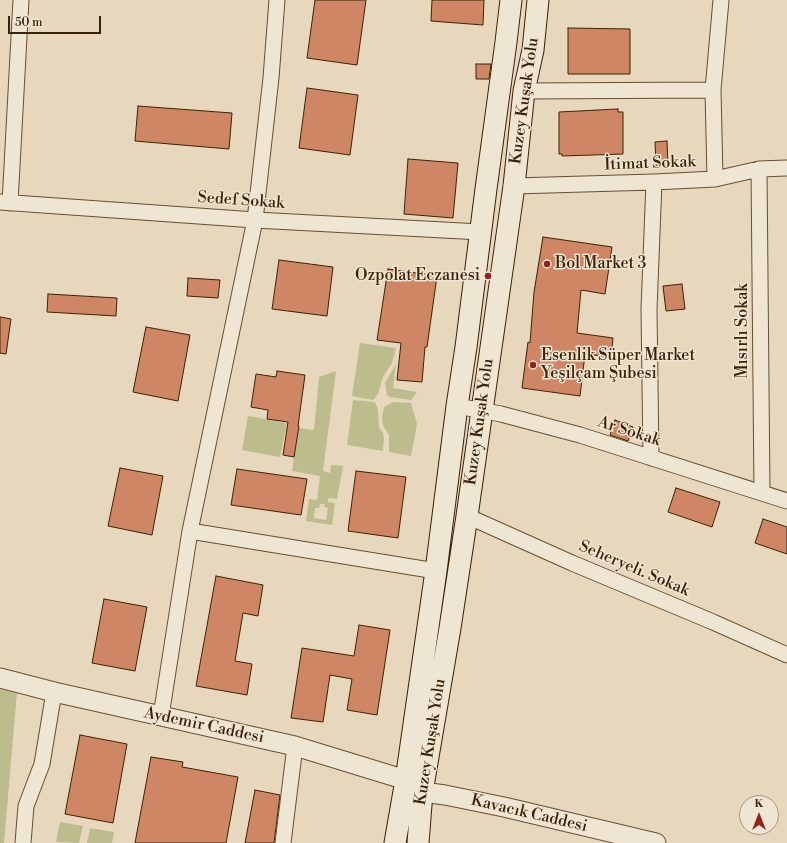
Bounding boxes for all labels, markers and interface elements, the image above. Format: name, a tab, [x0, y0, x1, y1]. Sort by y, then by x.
scale bar	[10, 8, 103, 34]
text: 50 m	[15, 15, 43, 30]
street label: Kuzey Kuşak Yolu	[507, 36, 543, 166]
street label: İtimat Sokak	[604, 153, 696, 175]
street label: Sedef Sokak	[197, 188, 285, 214]
place label: Bol Market 3	[555, 254, 646, 274]
marker: Bol Market 3	[542, 259, 552, 269]
place label: Ozpolat Eczanesi	[355, 266, 480, 286]
marker: Ozpolat Eczanesi	[483, 271, 493, 281]
street label: Mısırlı Sokak	[733, 283, 753, 379]
place label: Esenlik Süper Market Yeşilçam Şubesi	[541, 346, 695, 384]
street label: Kuzey Kuşak Yolu	[462, 357, 498, 487]
marker: Esenlik Süper Market Yeşilçam Şubesi	[528, 360, 538, 370]
street label: Ar Sokak	[595, 413, 663, 451]
street label: Seheryeli. Sokak	[576, 537, 692, 601]
street label: Kuzey Kuşak Yolu	[412, 677, 450, 807]
street label: Aydemir Caddesi	[142, 704, 266, 748]
street label: Kavacık Caddesi	[469, 791, 589, 837]
north arrow	[739, 795, 779, 835]
text: K	[755, 797, 763, 811]

